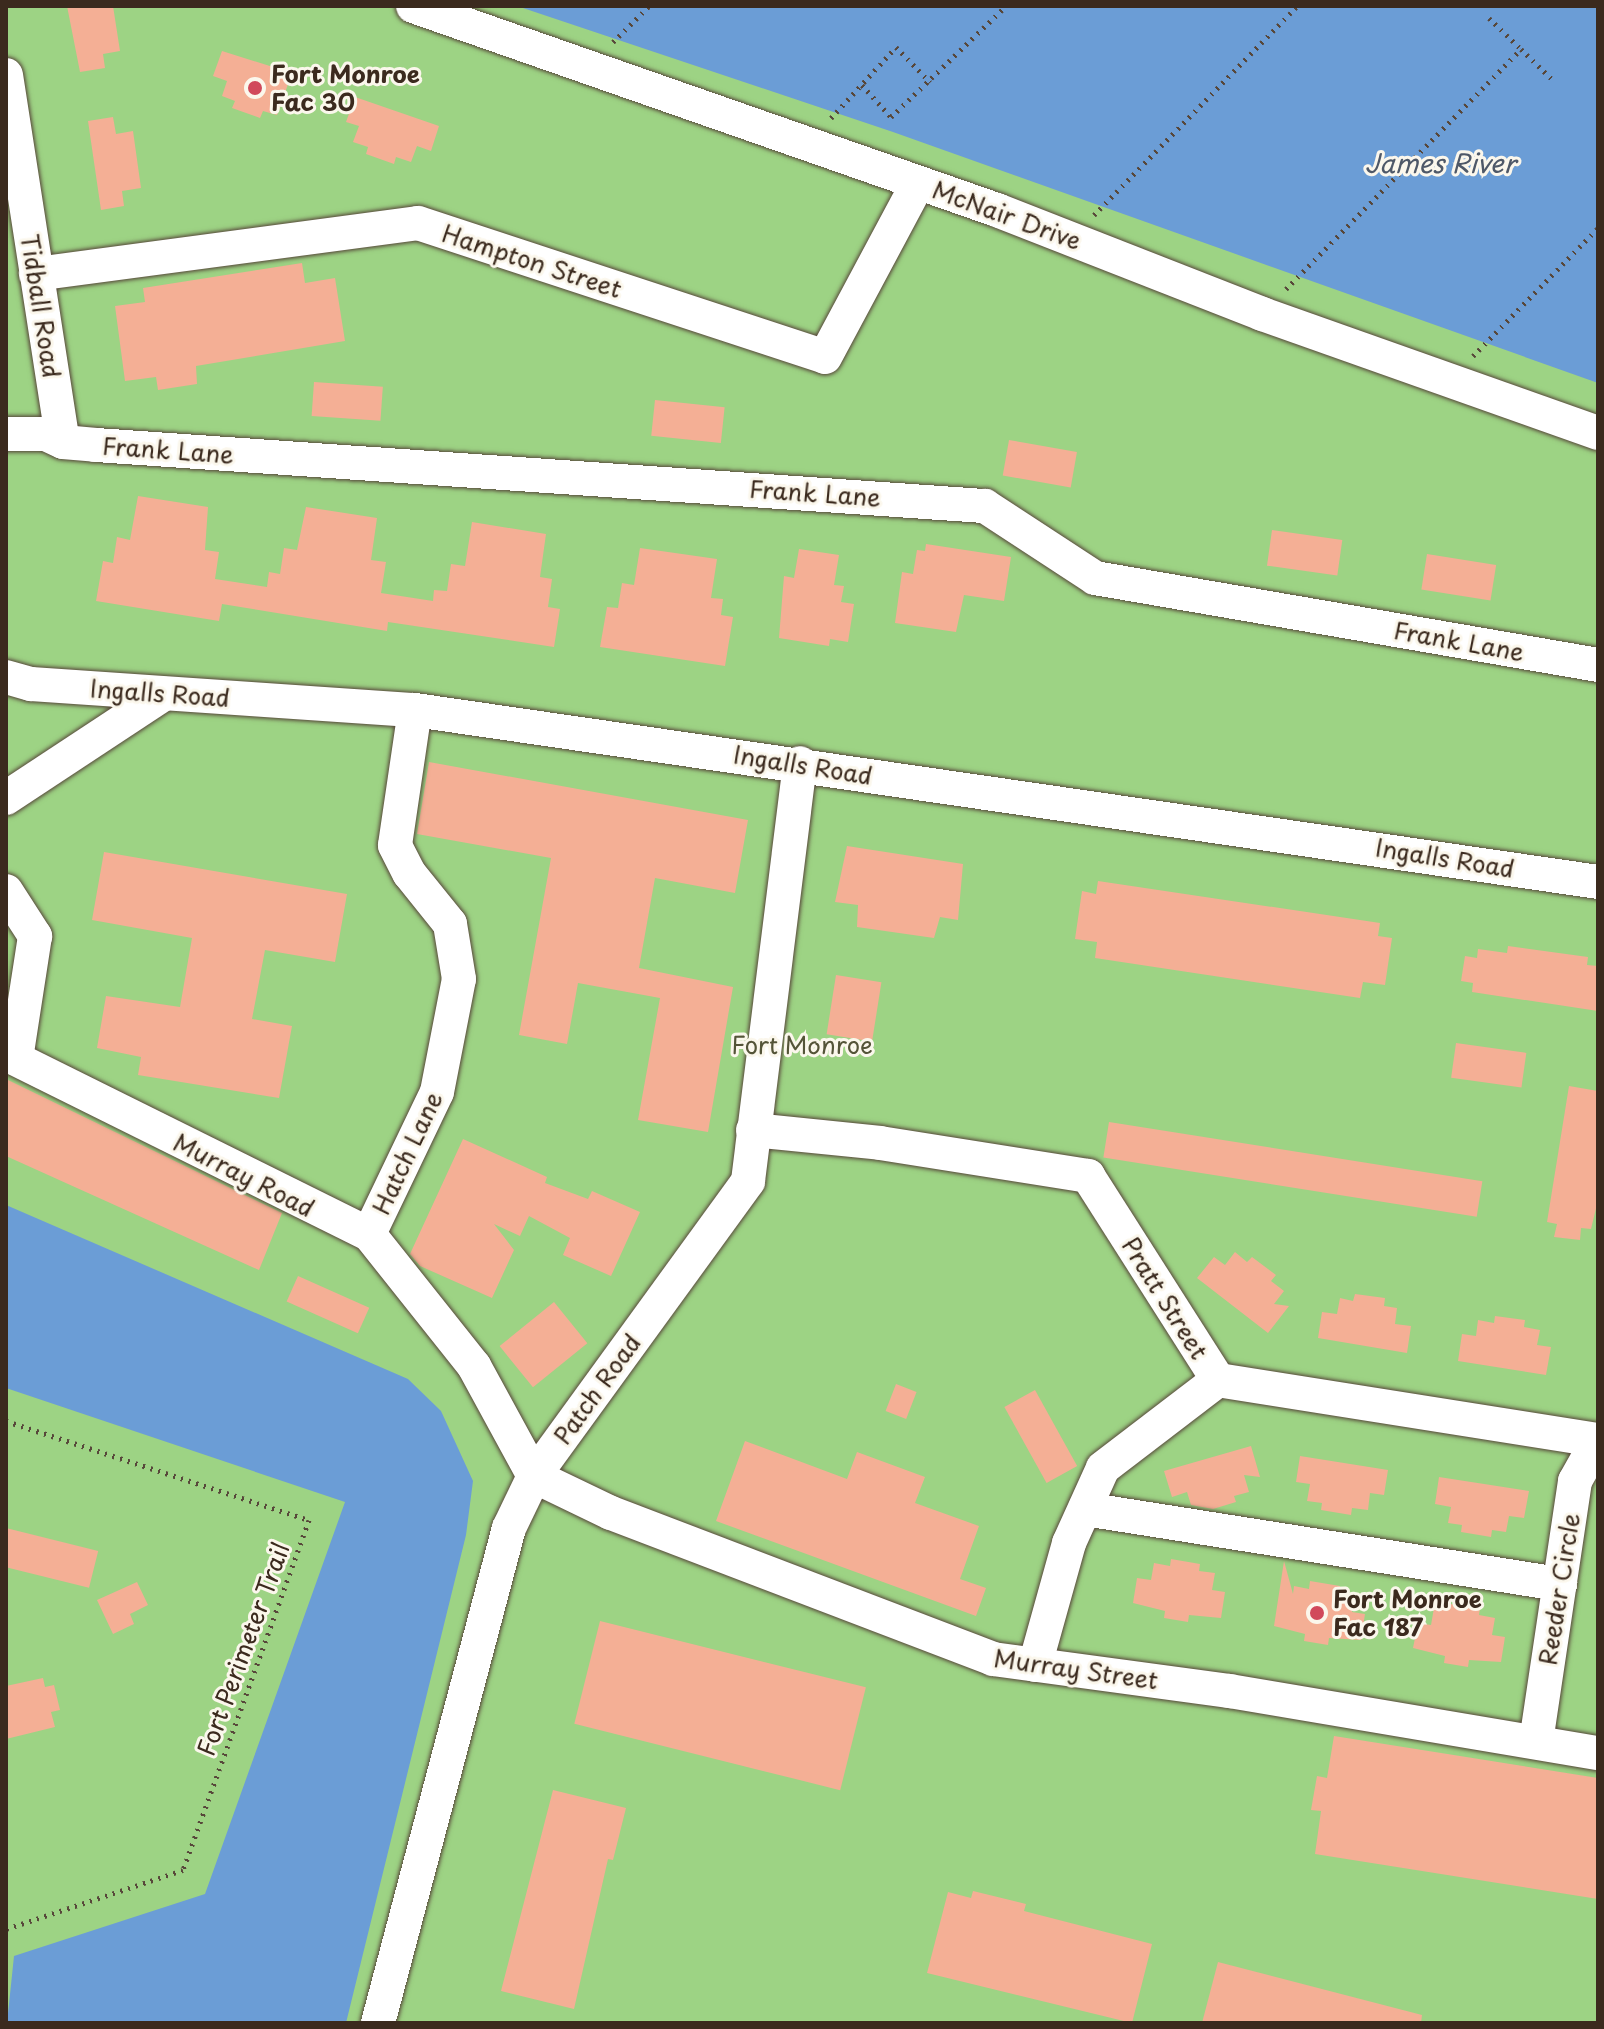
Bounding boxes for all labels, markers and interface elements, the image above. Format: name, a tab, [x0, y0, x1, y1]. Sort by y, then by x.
place label: Fort Monroe Fac 30	[271, 60, 421, 116]
marker: Fort Monroe Fac 30	[246, 79, 264, 97]
water label: James River	[1364, 147, 1516, 179]
street label: McNair Drive	[929, 175, 1085, 255]
street label: Hampton Street	[439, 219, 625, 303]
street label: Tidball Road	[15, 232, 67, 380]
street label: Frank Lane	[102, 431, 234, 469]
street label: Frank Lane	[749, 474, 881, 512]
street label: Frank Lane	[1392, 615, 1526, 667]
street label: Ingalls Road	[89, 674, 231, 712]
street label: Ingalls Road	[731, 740, 875, 790]
street label: Ingalls Road	[1373, 833, 1517, 883]
park label: Fort Monroe	[730, 1031, 874, 1059]
street label: Hatch Lane	[366, 1087, 448, 1219]
street label: Murray Road	[169, 1128, 319, 1222]
street label: Pratt Street	[1116, 1232, 1214, 1364]
street label: Patch Road	[547, 1328, 647, 1450]
street label: Reeder Circle	[1533, 1511, 1585, 1667]
street label: Fort Perimeter Trail	[190, 1537, 296, 1761]
place label: Fort Monroe Fac 187	[1333, 1585, 1483, 1641]
marker: Fort Monroe Fac 187	[1308, 1604, 1326, 1622]
street label: Murray Street	[992, 1643, 1160, 1695]

